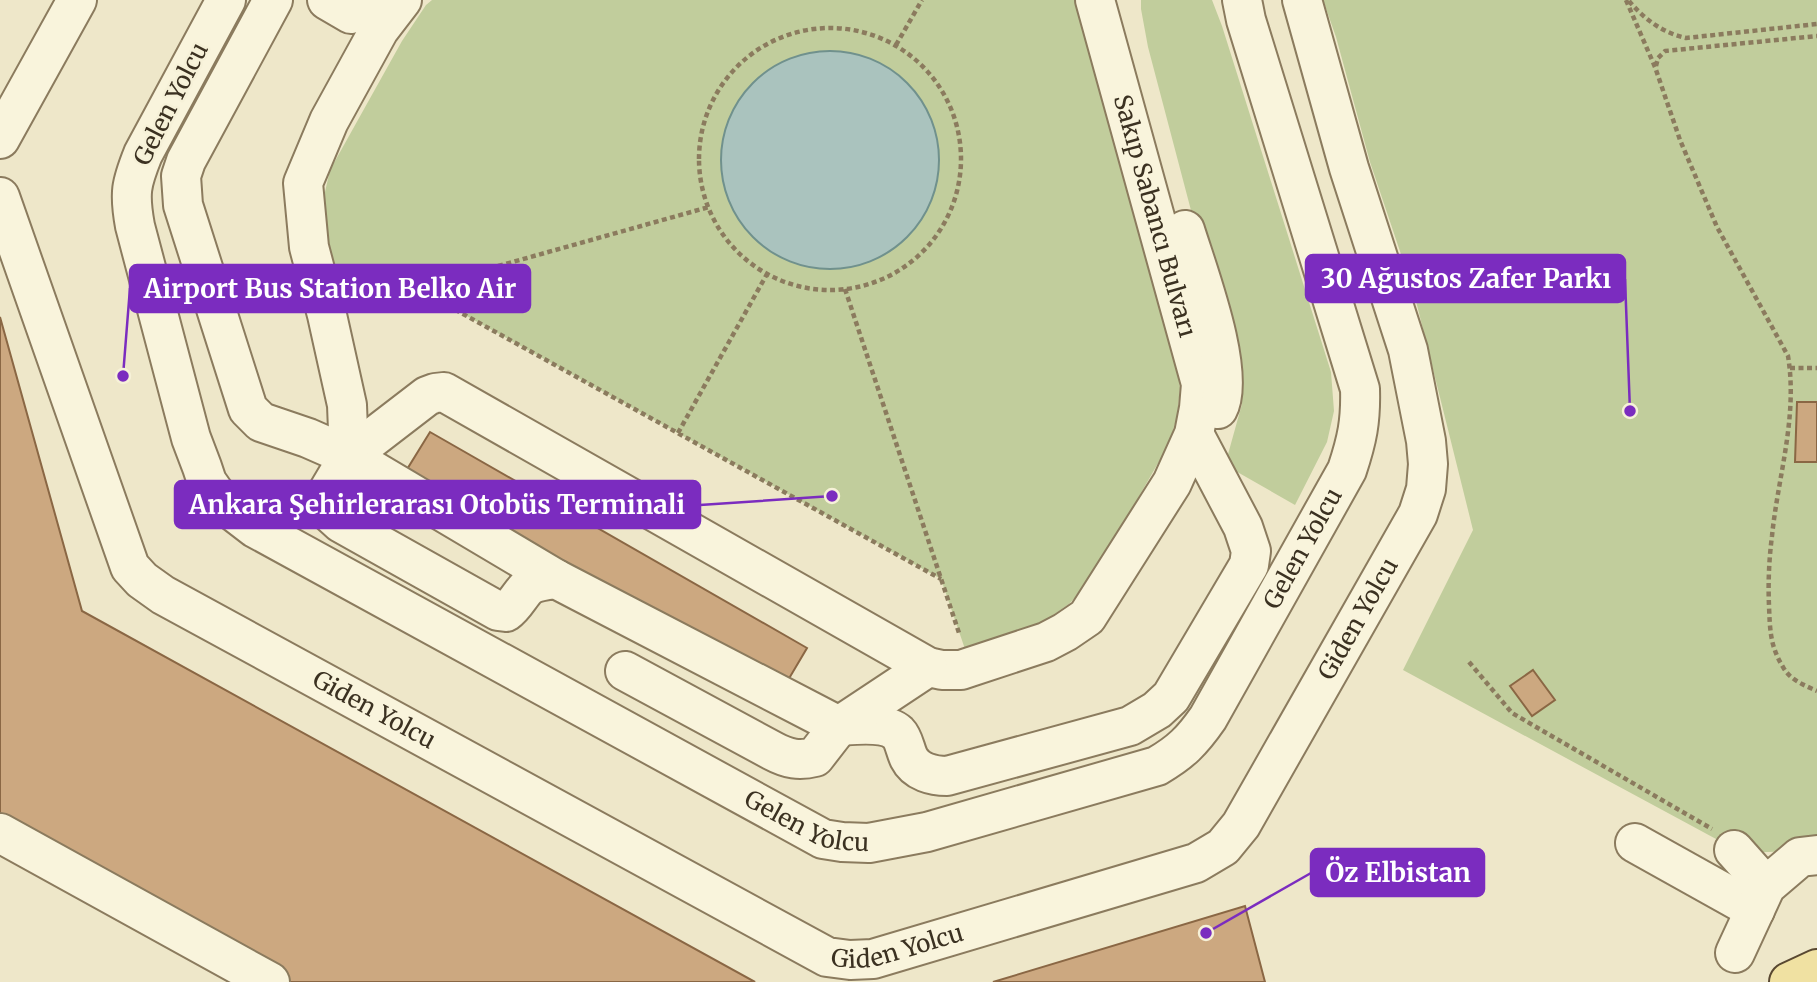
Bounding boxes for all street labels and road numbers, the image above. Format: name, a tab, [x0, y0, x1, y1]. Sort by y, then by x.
street label: Gelen Yolcu	[126, 37, 215, 170]
street label: Sakıp Sabancı Bulvarı	[1107, 91, 1203, 341]
street label: Gelen Yolcu	[1256, 482, 1349, 614]
street label: Giden Yolcu	[1311, 552, 1405, 685]
street label: Giden Yolcu	[307, 664, 441, 756]
street label: Gelen Yolcu	[739, 783, 870, 858]
street label: Giden Yolcu	[829, 917, 967, 975]

